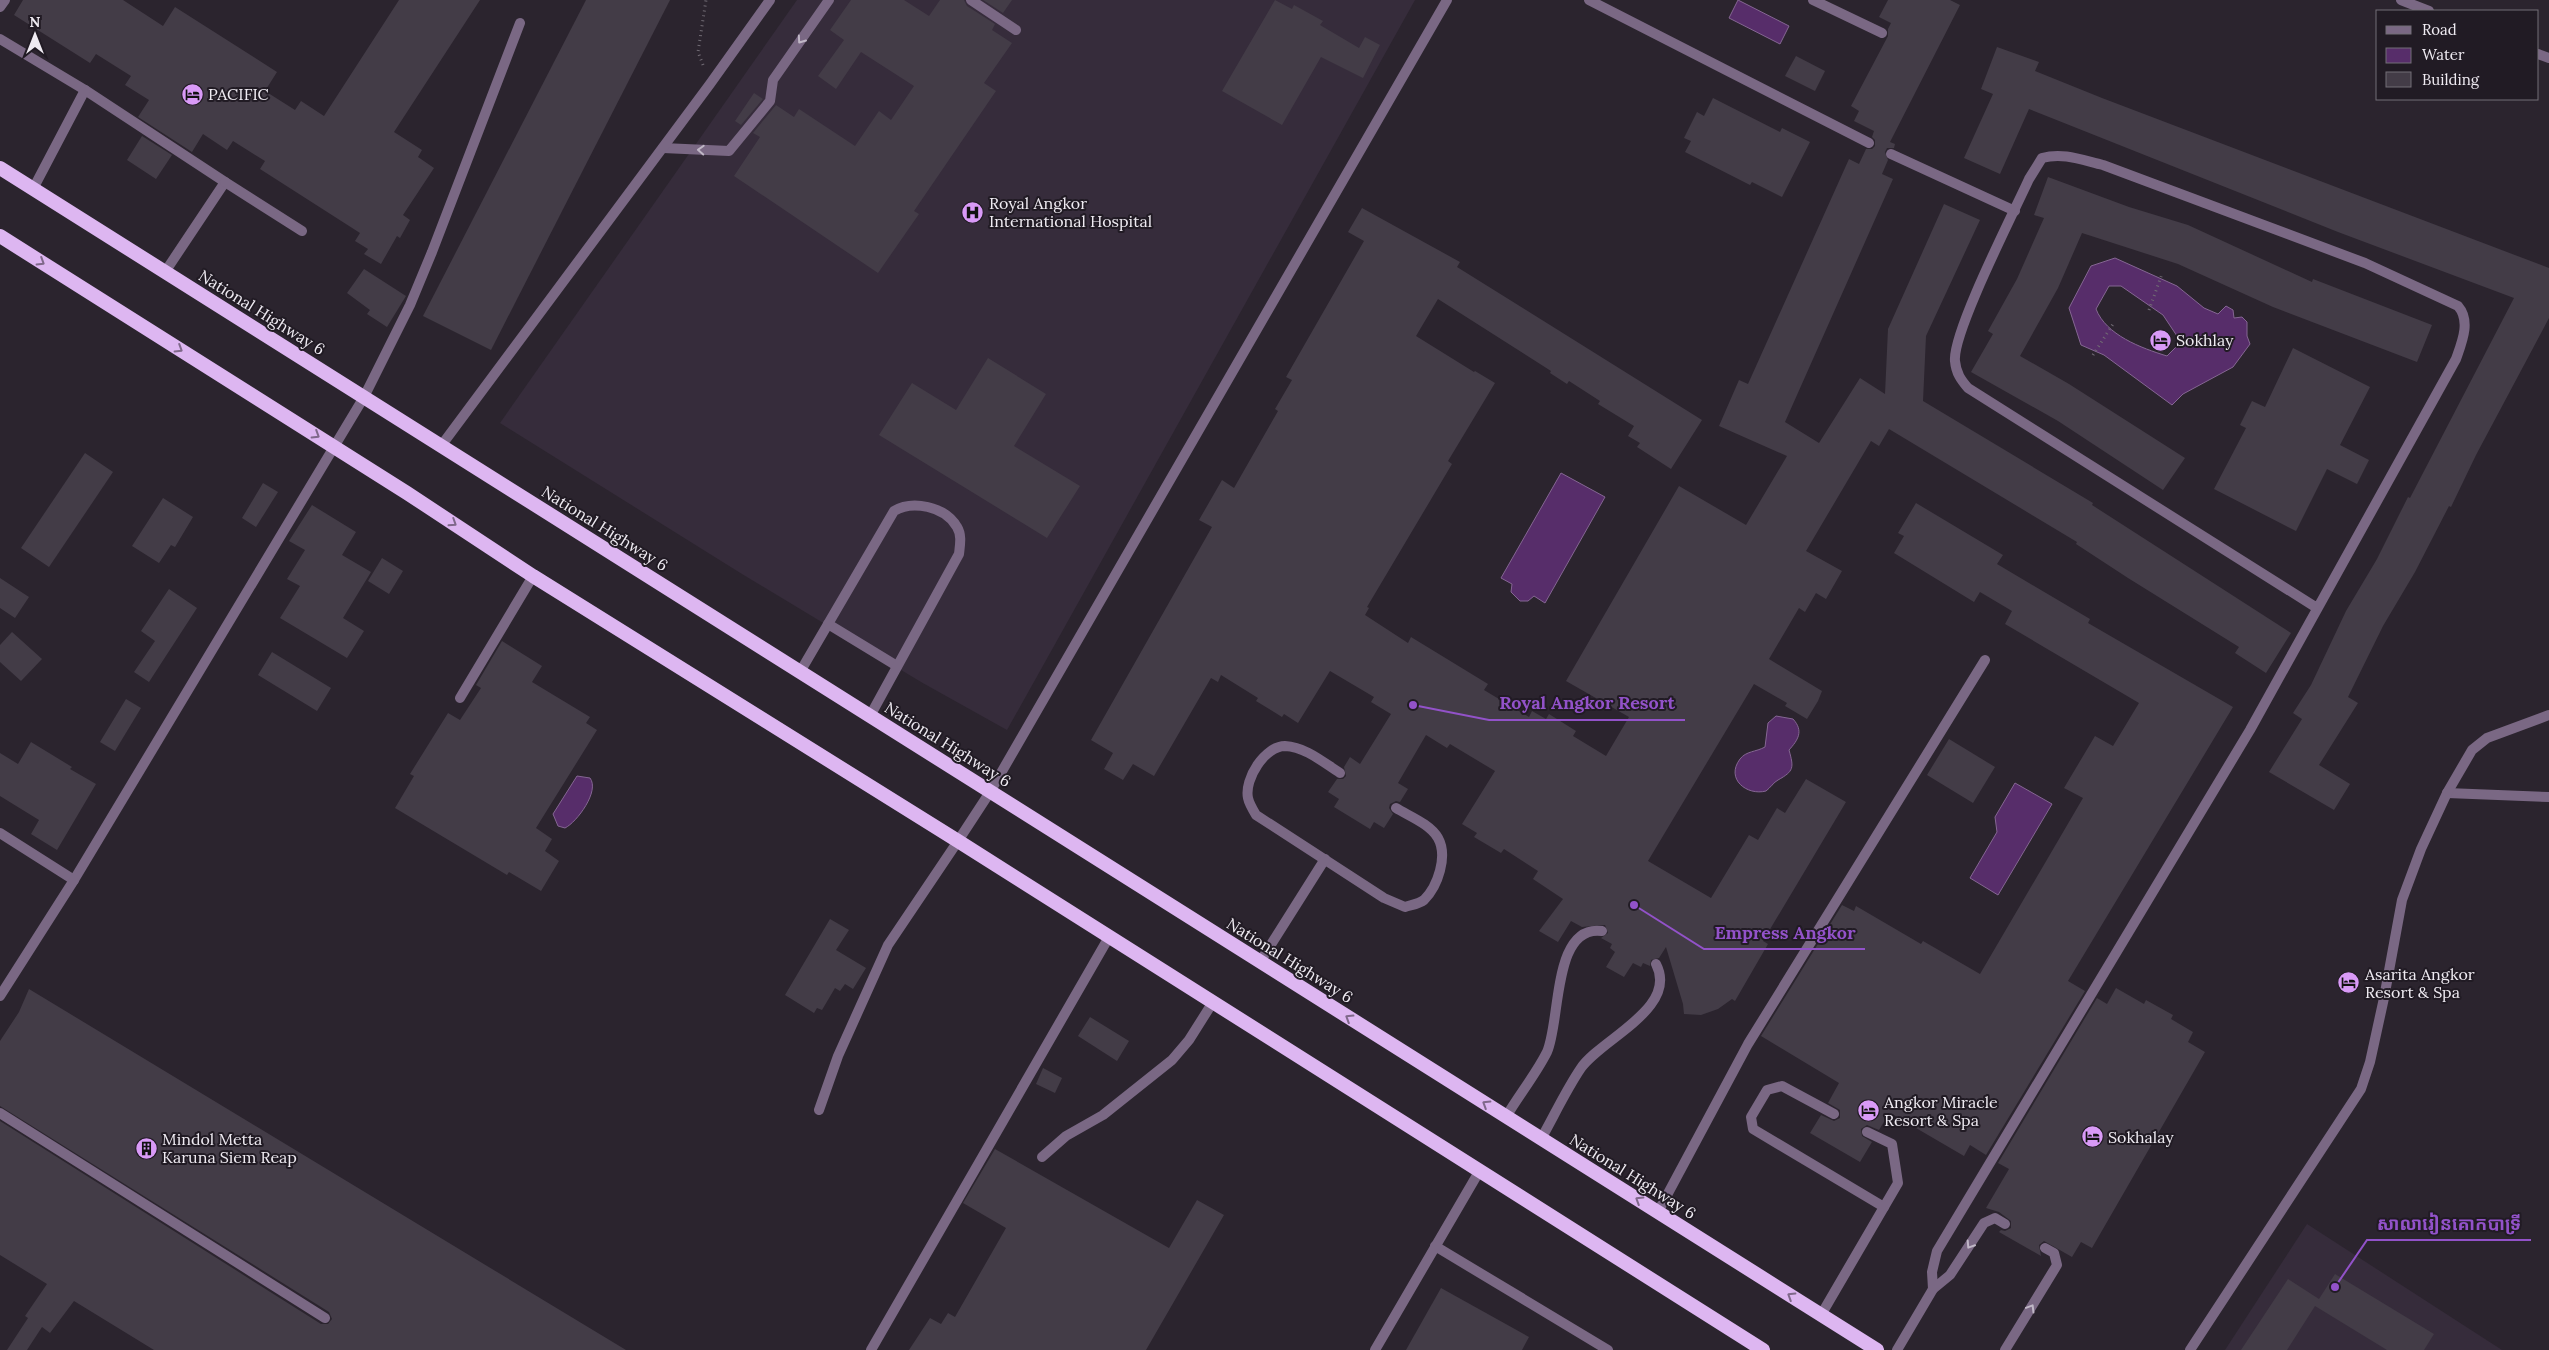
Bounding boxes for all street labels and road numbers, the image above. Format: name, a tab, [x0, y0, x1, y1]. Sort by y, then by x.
street label: National Highway 6	[195, 265, 329, 359]
street label: National Highway 6	[538, 481, 672, 575]
street label: National Highway 6	[881, 697, 1015, 791]
street label: National Highway 6	[1223, 913, 1357, 1007]
street label: National Highway 6	[1566, 1129, 1700, 1223]

